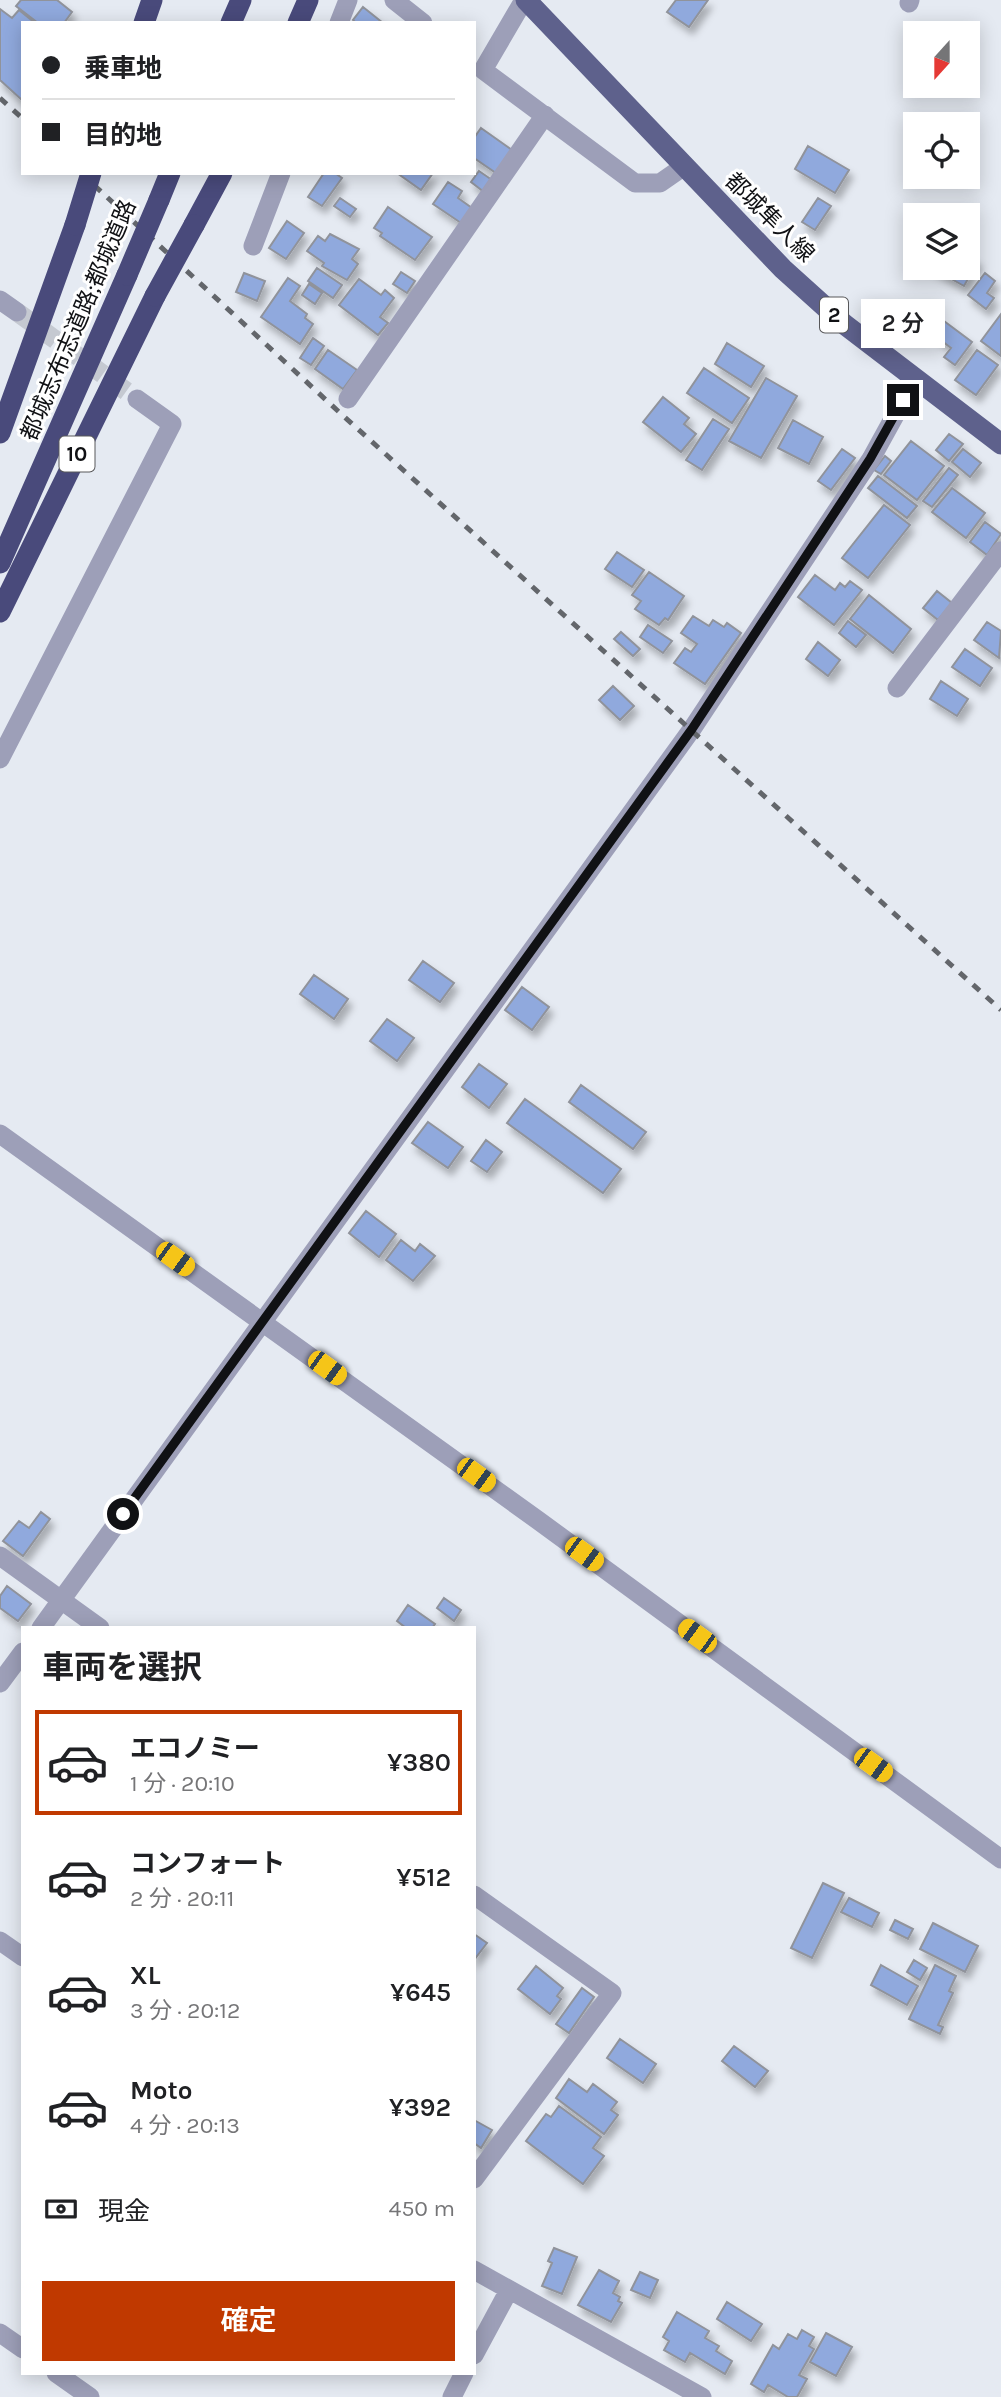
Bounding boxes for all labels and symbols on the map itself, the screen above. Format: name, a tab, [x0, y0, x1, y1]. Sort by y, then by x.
north arrow	[903, 21, 980, 98]
street label: 都城隼人線	[719, 167, 820, 268]
street label: 都城志布志道路;都城道路	[15, 196, 141, 445]
road number: 2	[820, 298, 848, 332]
callout: 2 分	[861, 298, 945, 348]
route end	[887, 384, 919, 416]
road number: 10	[60, 436, 94, 472]
car	[152, 1238, 199, 1280]
car	[304, 1347, 351, 1389]
car	[453, 1454, 500, 1496]
route start	[107, 1498, 139, 1530]
car	[561, 1533, 608, 1575]
car	[674, 1615, 721, 1657]
car	[850, 1744, 897, 1786]

